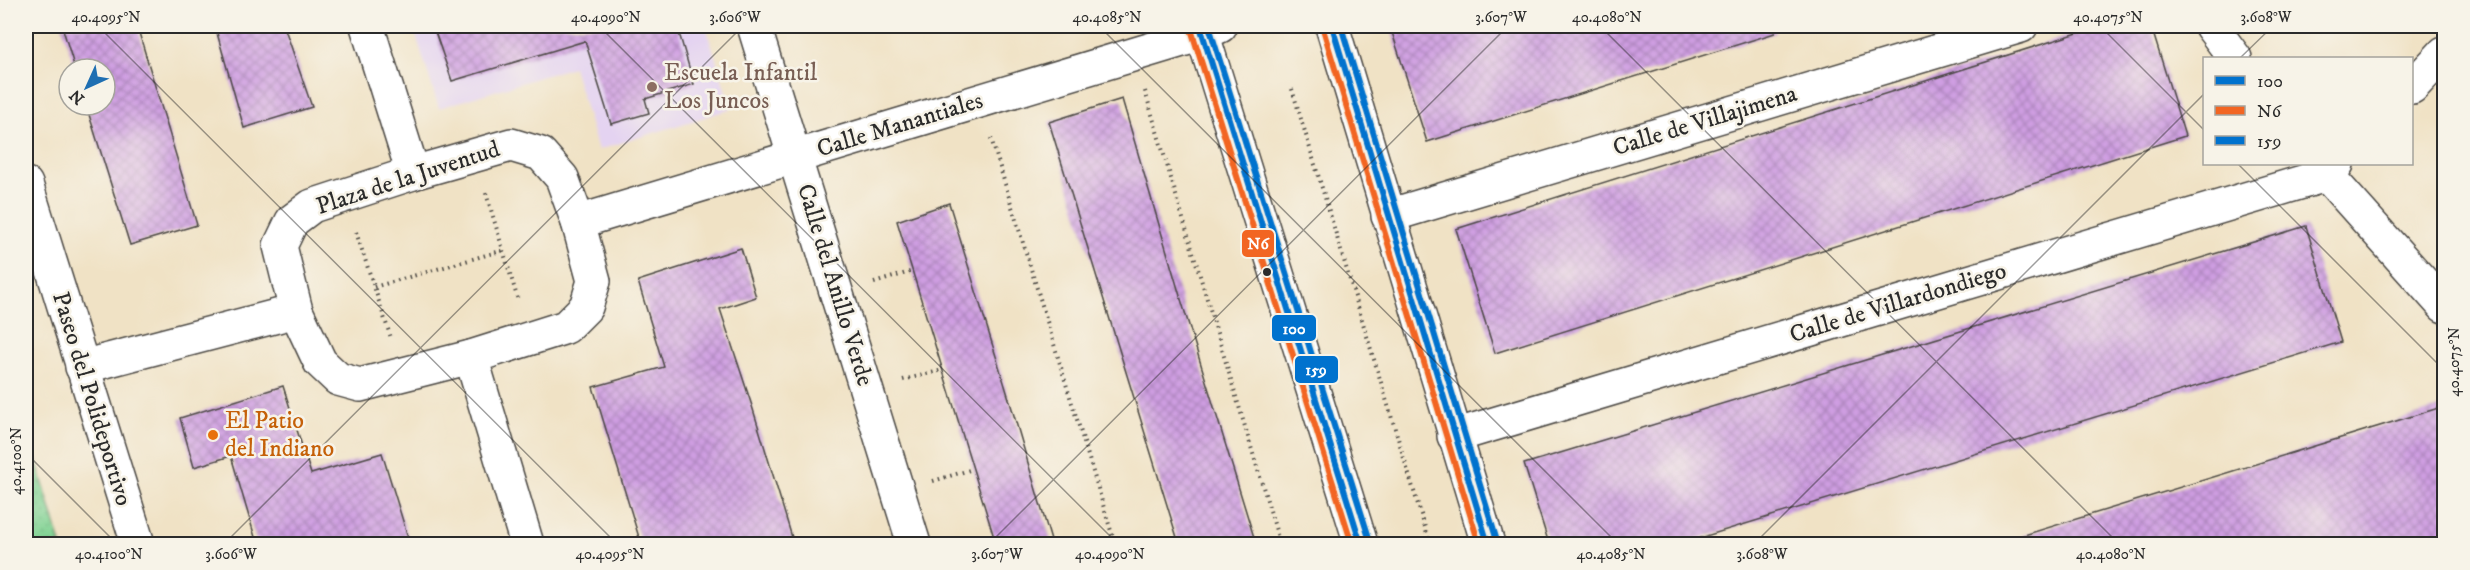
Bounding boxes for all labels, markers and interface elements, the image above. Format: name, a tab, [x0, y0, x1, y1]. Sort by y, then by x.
text: 40.4095°N	[71, 8, 141, 27]
text: 40.4090°N	[571, 8, 641, 27]
text: 3.606°W	[709, 8, 761, 27]
text: 40.4085°N	[1072, 8, 1142, 27]
text: 3.607°W	[1475, 8, 1527, 27]
text: 40.4080°N	[1572, 8, 1642, 27]
text: 40.4075°N	[2073, 8, 2143, 27]
text: 3.608°W	[2240, 8, 2292, 27]
north arrow	[57, 57, 117, 117]
legend	[2203, 57, 2413, 165]
place label: Escuela Infantil Los Juncos	[664, 58, 818, 116]
text: 100	[2257, 71, 2283, 93]
street label: Calle de Villajimena	[1609, 79, 1801, 163]
marker: Escuela Infantil Los Juncos	[645, 80, 659, 94]
text: N	[65, 85, 89, 109]
street label: Calle Manantiales	[813, 86, 987, 164]
text: N6	[2257, 101, 2282, 123]
text: 159	[2257, 131, 2281, 153]
street label: Plaza de la Juventud	[312, 134, 504, 222]
street label: Calle del Anillo Verde	[790, 180, 880, 390]
line badge: N6	[1241, 229, 1275, 258]
text: N6	[1247, 234, 1270, 254]
street label: Calle de Villardondiego	[1786, 256, 2010, 350]
unlabelled marker	[1261, 266, 1273, 278]
street label: Paseo del Polideportivo	[45, 288, 139, 510]
line badge: 100	[1271, 314, 1317, 342]
text: 100	[1282, 319, 1306, 339]
text: 40.4075°N	[2445, 327, 2464, 397]
line badge: 159	[1294, 355, 1339, 384]
text: 159	[1305, 360, 1327, 380]
place label: El Patio del Indiano	[225, 406, 334, 464]
text: 40.4100°N	[7, 427, 26, 495]
marker: El Patio del Indiano	[206, 428, 220, 442]
text: 40.4100°N	[75, 545, 143, 564]
text: 3.606°W	[205, 545, 257, 564]
text: 40.4095°N	[575, 545, 645, 564]
text: 3.607°W	[971, 545, 1023, 564]
text: 40.4090°N	[1075, 545, 1145, 564]
text: 40.4085°N	[1576, 545, 1646, 564]
text: 3.608°W	[1736, 545, 1788, 564]
text: 40.4080°N	[2076, 545, 2146, 564]

